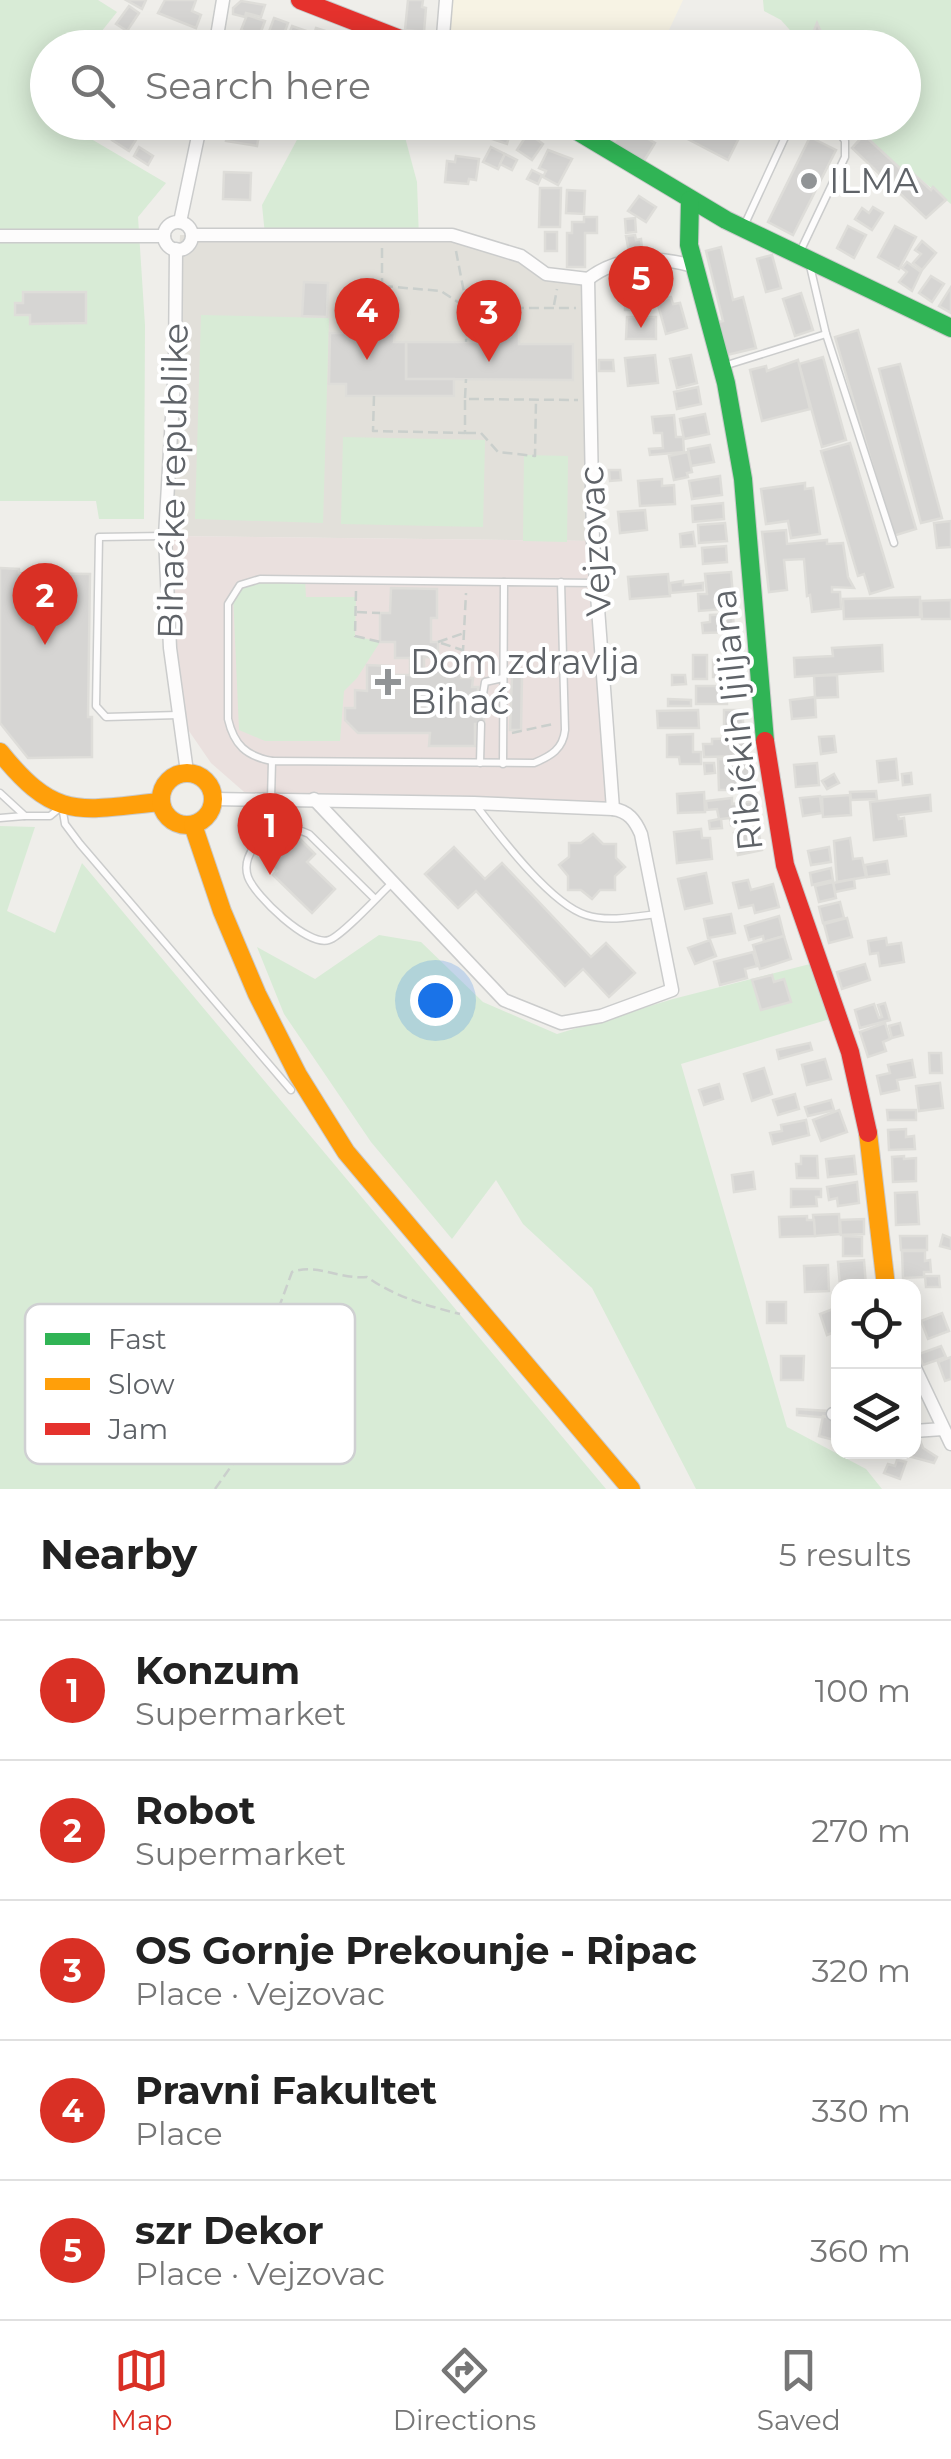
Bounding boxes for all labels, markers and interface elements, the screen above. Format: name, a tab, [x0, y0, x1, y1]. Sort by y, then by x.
search box	[30, 30, 921, 140]
icon: search	[65, 58, 120, 113]
text: Search here	[145, 62, 371, 109]
place label: ILMA	[829, 159, 920, 202]
marker: ILMA	[798, 170, 820, 192]
pin: 5	[608, 245, 674, 328]
pin: 4	[334, 278, 400, 360]
pin: 3	[456, 280, 522, 362]
street label: Bihaćke republike	[148, 323, 197, 639]
street label: Vejzovac	[569, 465, 620, 617]
pin: 2	[12, 562, 78, 645]
street label: Ribićkih ljiljana	[701, 587, 772, 853]
place label: Dom zdravlja Bihać	[410, 640, 640, 723]
marker: Dom zdravlja Bihać	[375, 669, 401, 695]
pin: 1	[238, 792, 302, 875]
your location	[410, 975, 461, 1026]
map controls	[831, 1279, 921, 1459]
button: locate	[831, 1279, 921, 1369]
legend	[25, 1304, 355, 1464]
text: Fast	[108, 1322, 167, 1356]
text: Slow	[108, 1367, 175, 1401]
button: layers	[831, 1369, 921, 1459]
text: Jam	[107, 1412, 168, 1446]
text: Nearby	[40, 1528, 197, 1580]
text: 5 results	[779, 1535, 911, 1574]
text: Konzum	[135, 1647, 300, 1694]
text: 1	[66, 1671, 79, 1710]
text: 100 m	[815, 1671, 911, 1710]
text: Supermarket	[135, 1694, 346, 1733]
text: Robot	[135, 1787, 255, 1834]
text: 2	[63, 1811, 82, 1850]
text: 270 m	[811, 1811, 911, 1850]
text: Supermarket	[135, 1834, 346, 1873]
text: OS Gornje Prekounje - Ripac	[135, 1927, 697, 1974]
text: 3	[63, 1951, 82, 1990]
text: 320 m	[811, 1951, 911, 1990]
text: Place · Vejzovac	[135, 1974, 385, 2013]
text: Pravni Fakultet	[135, 2067, 437, 2114]
text: 4	[61, 2091, 84, 2130]
text: 330 m	[812, 2091, 911, 2130]
text: Place	[135, 2114, 223, 2153]
text: szr Dekor	[135, 2207, 324, 2254]
text: 5	[63, 2231, 82, 2270]
text: 360 m	[810, 2231, 911, 2270]
text: Place · Vejzovac	[135, 2254, 385, 2293]
tab: Map	[110, 2343, 172, 2437]
tab: Directions	[393, 2343, 536, 2437]
tab: Saved	[757, 2343, 841, 2437]

